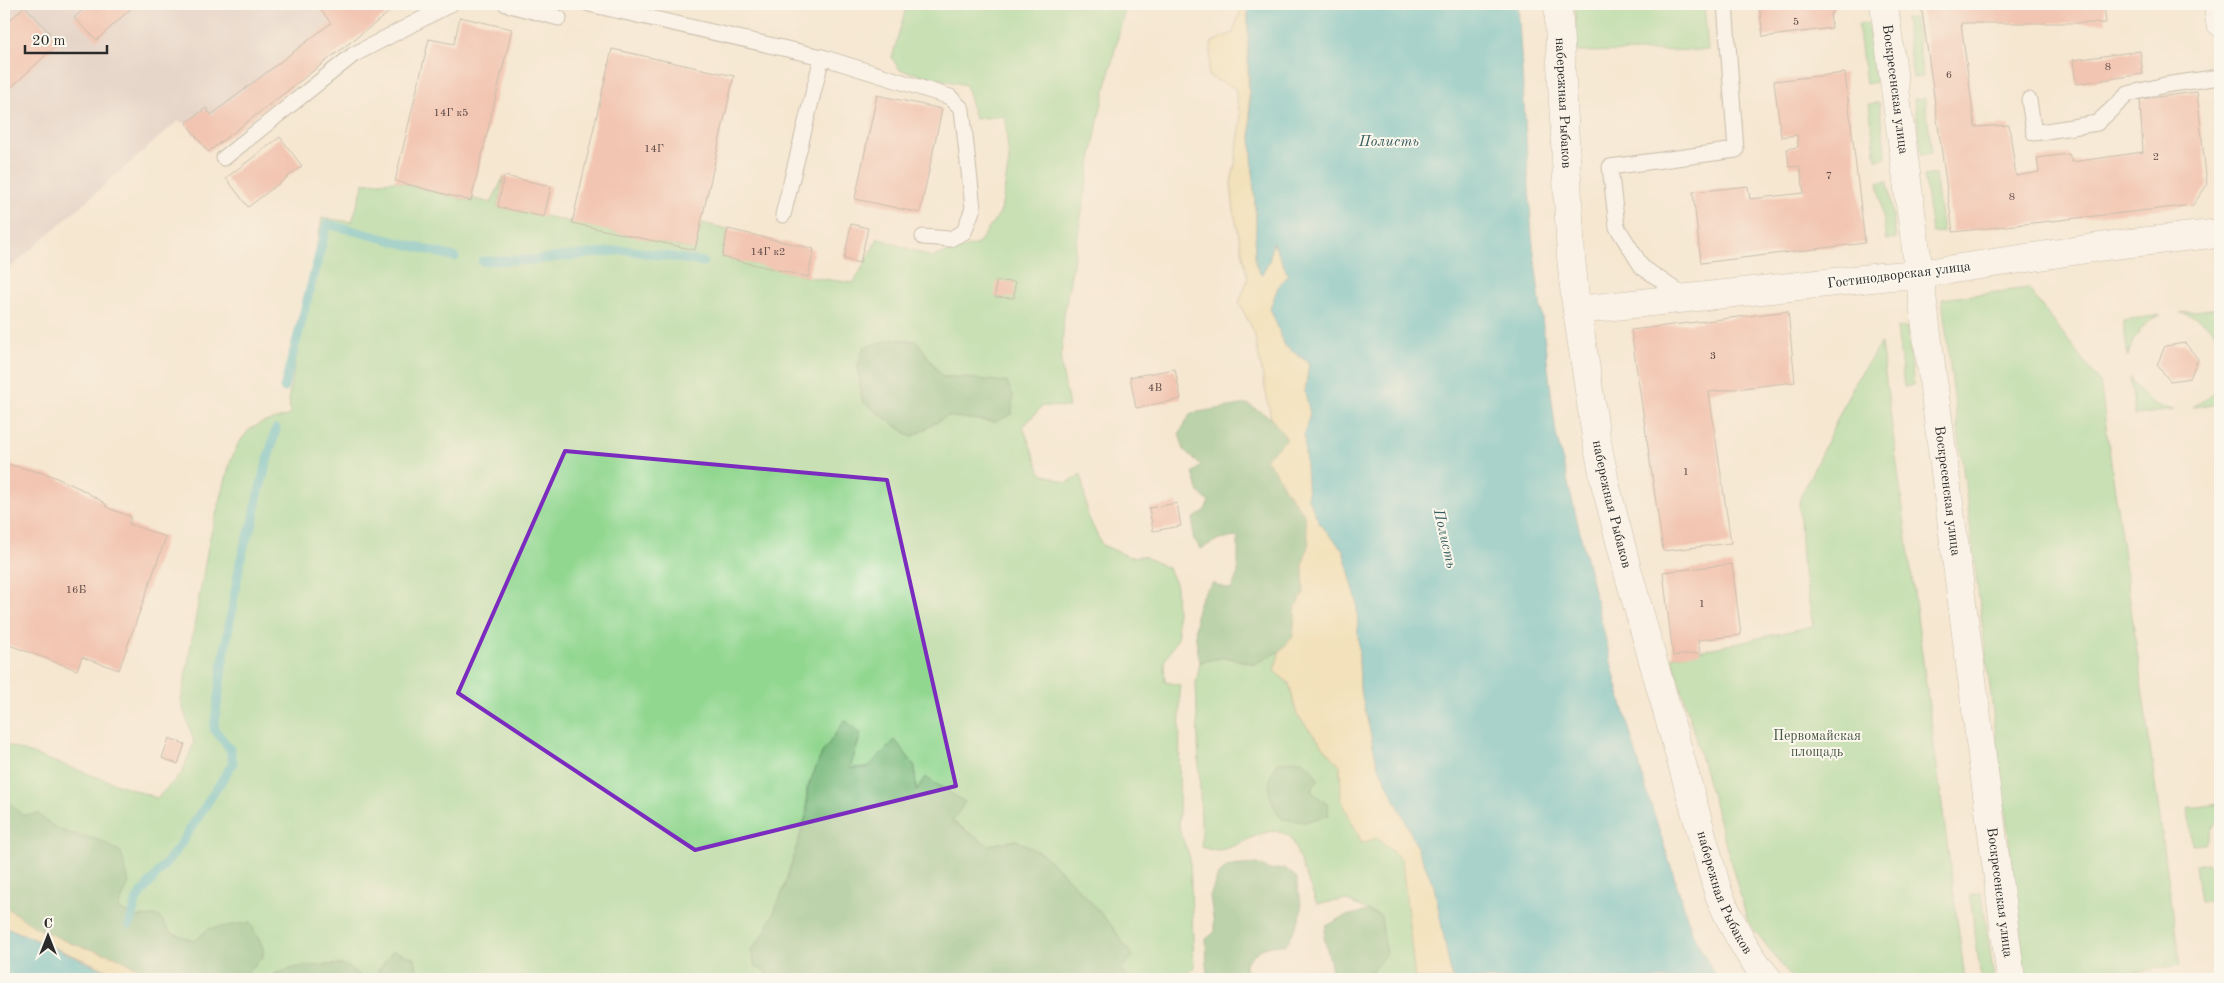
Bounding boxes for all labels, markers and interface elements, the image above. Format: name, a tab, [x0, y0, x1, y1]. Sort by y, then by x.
house number: 5	[1793, 17, 1799, 28]
scale bar	[25, 22, 108, 54]
street label: Воскресенская улица	[1880, 23, 1911, 155]
text: 20 m	[32, 34, 66, 49]
street label: набережная Рыбаков	[1553, 37, 1573, 169]
house number: 8	[2105, 62, 2111, 73]
house number: 6	[1946, 70, 1952, 81]
house number: 14Г к5	[434, 108, 468, 119]
water label: Полисть	[1358, 135, 1419, 150]
house number: 14Г	[644, 144, 664, 155]
house number: 2	[2153, 152, 2159, 163]
house number: 7	[1826, 171, 1832, 182]
house number: 8	[2009, 192, 2015, 203]
house number: 14Г к2	[751, 247, 785, 258]
street label: Гостинодворская улица	[1827, 259, 1972, 291]
house number: 3	[1710, 351, 1716, 362]
house number: 4В	[1148, 383, 1162, 394]
street label: Воскресенская улица	[1932, 425, 1963, 557]
street label: набережная Рыбаков	[1590, 439, 1634, 570]
house number: 1	[1683, 467, 1689, 478]
water label: Полисть	[1430, 507, 1458, 570]
house number: 16Б	[66, 585, 86, 596]
house number: 1	[1699, 599, 1705, 610]
park label: Первомайская площадь	[1773, 729, 1861, 759]
street label: Воскресенская улица	[1984, 827, 2015, 958]
street label: набережная Рыбаков	[1694, 830, 1755, 957]
north arrow	[22, 910, 72, 960]
text: С	[43, 917, 53, 931]

